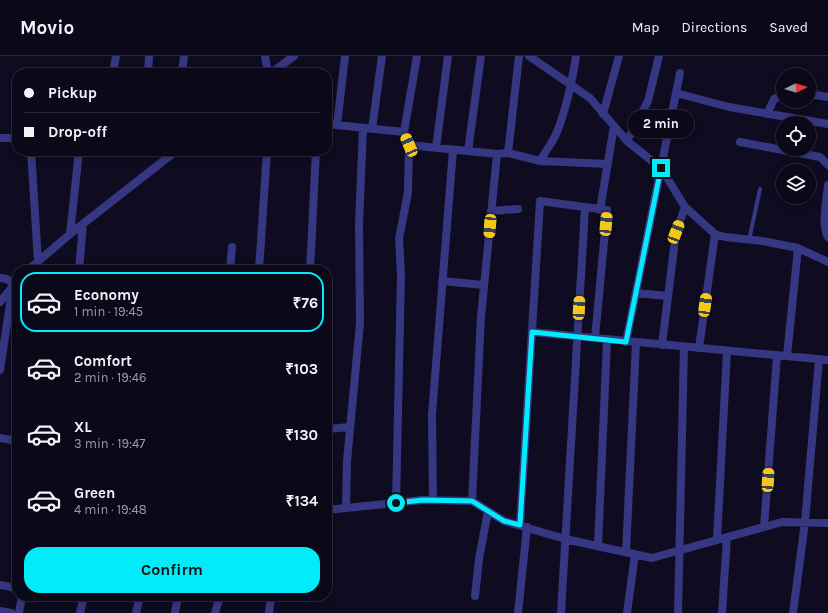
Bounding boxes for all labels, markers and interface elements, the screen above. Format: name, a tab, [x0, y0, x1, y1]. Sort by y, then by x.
text: Movio	[20, 17, 74, 39]
text: Map	[632, 19, 660, 36]
text: Directions	[682, 19, 747, 36]
text: Saved	[769, 19, 808, 36]
north arrow	[776, 68, 816, 108]
map controls	[776, 68, 816, 204]
text: Pickup	[48, 84, 97, 102]
callout: 2 min	[628, 110, 694, 138]
text: 2 min	[643, 116, 679, 131]
button: locate	[776, 116, 816, 156]
text: Drop-off	[48, 123, 107, 141]
car	[399, 132, 419, 158]
route end	[652, 159, 670, 177]
button: layers	[776, 164, 816, 204]
car	[599, 212, 613, 236]
car	[483, 214, 497, 238]
car	[666, 219, 686, 245]
icon: car	[26, 284, 62, 320]
text: Economy	[74, 286, 139, 304]
car	[697, 292, 713, 318]
text: ₹76	[293, 294, 318, 312]
car	[572, 296, 586, 320]
text: 1 min · 19:45	[74, 304, 143, 319]
icon: car	[26, 350, 62, 386]
text: Comfort	[74, 352, 132, 370]
text: ₹103	[285, 360, 318, 378]
text: 2 min · 19:46	[74, 370, 147, 385]
icon: car	[26, 416, 62, 452]
text: XL	[74, 418, 92, 436]
text: ₹130	[285, 426, 318, 444]
text: 3 min · 19:47	[74, 436, 145, 451]
car	[761, 468, 775, 492]
icon: car	[26, 482, 62, 518]
text: Green	[74, 484, 115, 502]
text: ₹134	[286, 492, 318, 510]
route start	[387, 494, 405, 512]
text: 4 min · 19:48	[74, 502, 147, 517]
button: Confirm	[24, 547, 320, 593]

